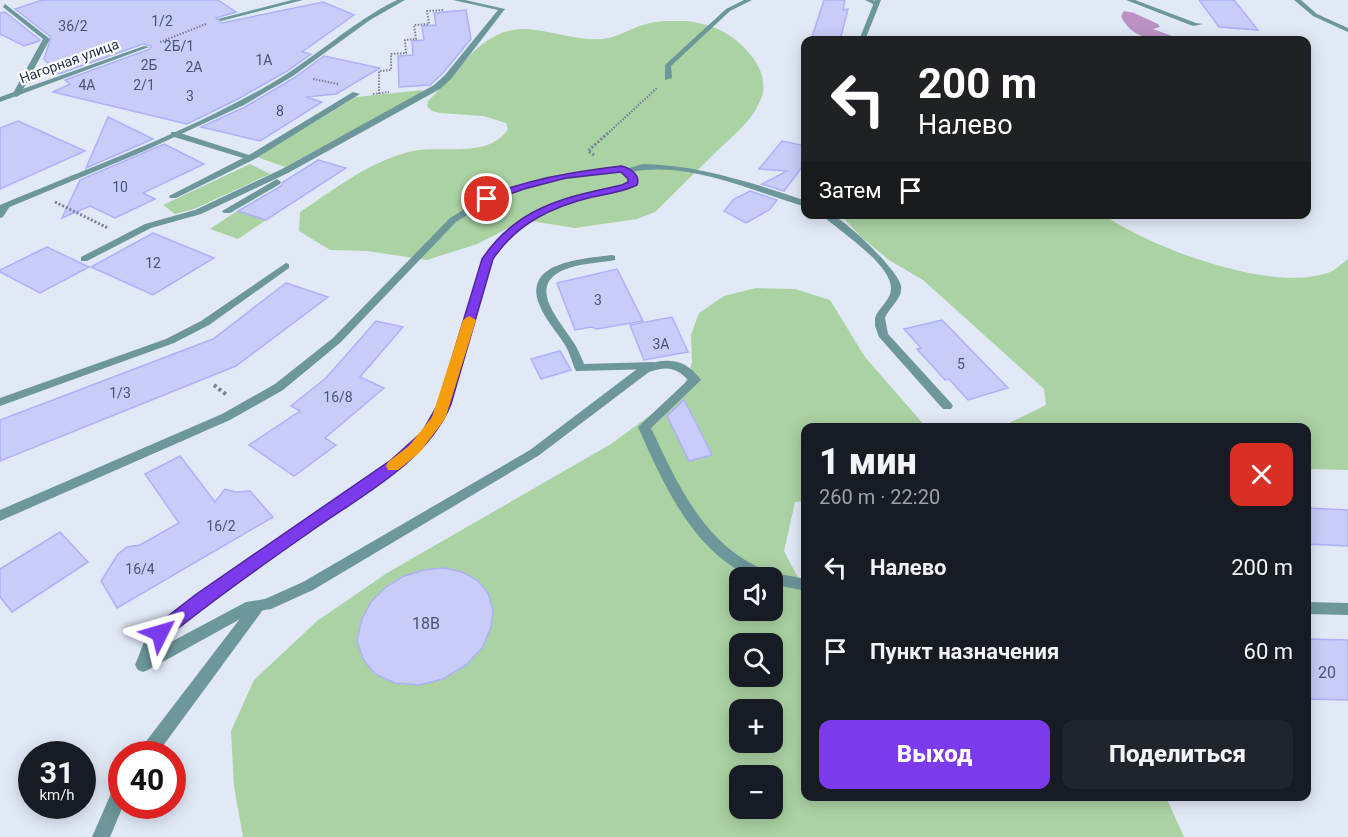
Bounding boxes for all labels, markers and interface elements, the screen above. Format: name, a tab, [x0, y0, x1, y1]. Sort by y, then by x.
house number: 1/2	[151, 13, 173, 29]
house number: 36/2	[58, 18, 88, 34]
street label: Нагорная улица	[17, 36, 121, 86]
house number: 2Б/1	[164, 38, 194, 54]
house number: 1А	[255, 52, 273, 68]
house number: 2Б	[141, 57, 158, 73]
house number: 2А	[185, 59, 203, 75]
text: 200 m	[918, 59, 1037, 108]
icon: left	[819, 60, 897, 138]
house number: 4А	[78, 77, 96, 93]
house number: 2/1	[133, 77, 155, 93]
house number: 3	[186, 88, 194, 104]
house number: 8	[276, 103, 284, 119]
text: Налево	[918, 109, 1013, 141]
pin	[461, 173, 512, 224]
icon: arrive	[894, 174, 927, 207]
text: Затем	[819, 178, 882, 203]
house number: 10	[112, 179, 128, 195]
icon: arrive	[470, 182, 503, 215]
house number: 12	[145, 255, 161, 271]
house number: 3	[594, 292, 602, 308]
house number: 3А	[652, 336, 670, 352]
house number: 5	[957, 356, 965, 372]
house number: 1/3	[109, 385, 131, 401]
house number: 16/8	[323, 389, 353, 405]
text: 1 мин	[819, 441, 917, 483]
button: close	[1230, 443, 1293, 506]
text: 260 m · 22:20	[819, 485, 940, 509]
house number: 16/2	[206, 518, 236, 534]
icon: left	[819, 551, 852, 584]
text: Налево	[870, 555, 947, 580]
text: 200 m	[1231, 555, 1293, 580]
house number: 16/4	[125, 561, 155, 577]
map controls	[729, 567, 783, 819]
button: sound	[729, 567, 783, 621]
position arrow	[128, 601, 192, 665]
house number: 18В	[412, 614, 440, 633]
button: search	[729, 633, 783, 687]
icon: arrive	[819, 635, 852, 668]
text: Пункт назначения	[870, 639, 1059, 664]
text: 60 m	[1244, 639, 1293, 664]
house number: 20	[1318, 663, 1336, 682]
button: +	[729, 699, 783, 753]
button: Выход	[819, 720, 1050, 789]
button: Поделиться	[1062, 720, 1293, 789]
speed limit sign: 40	[108, 741, 186, 819]
text: 31	[40, 755, 74, 790]
button: −	[729, 765, 783, 819]
text: km/h	[39, 786, 75, 804]

